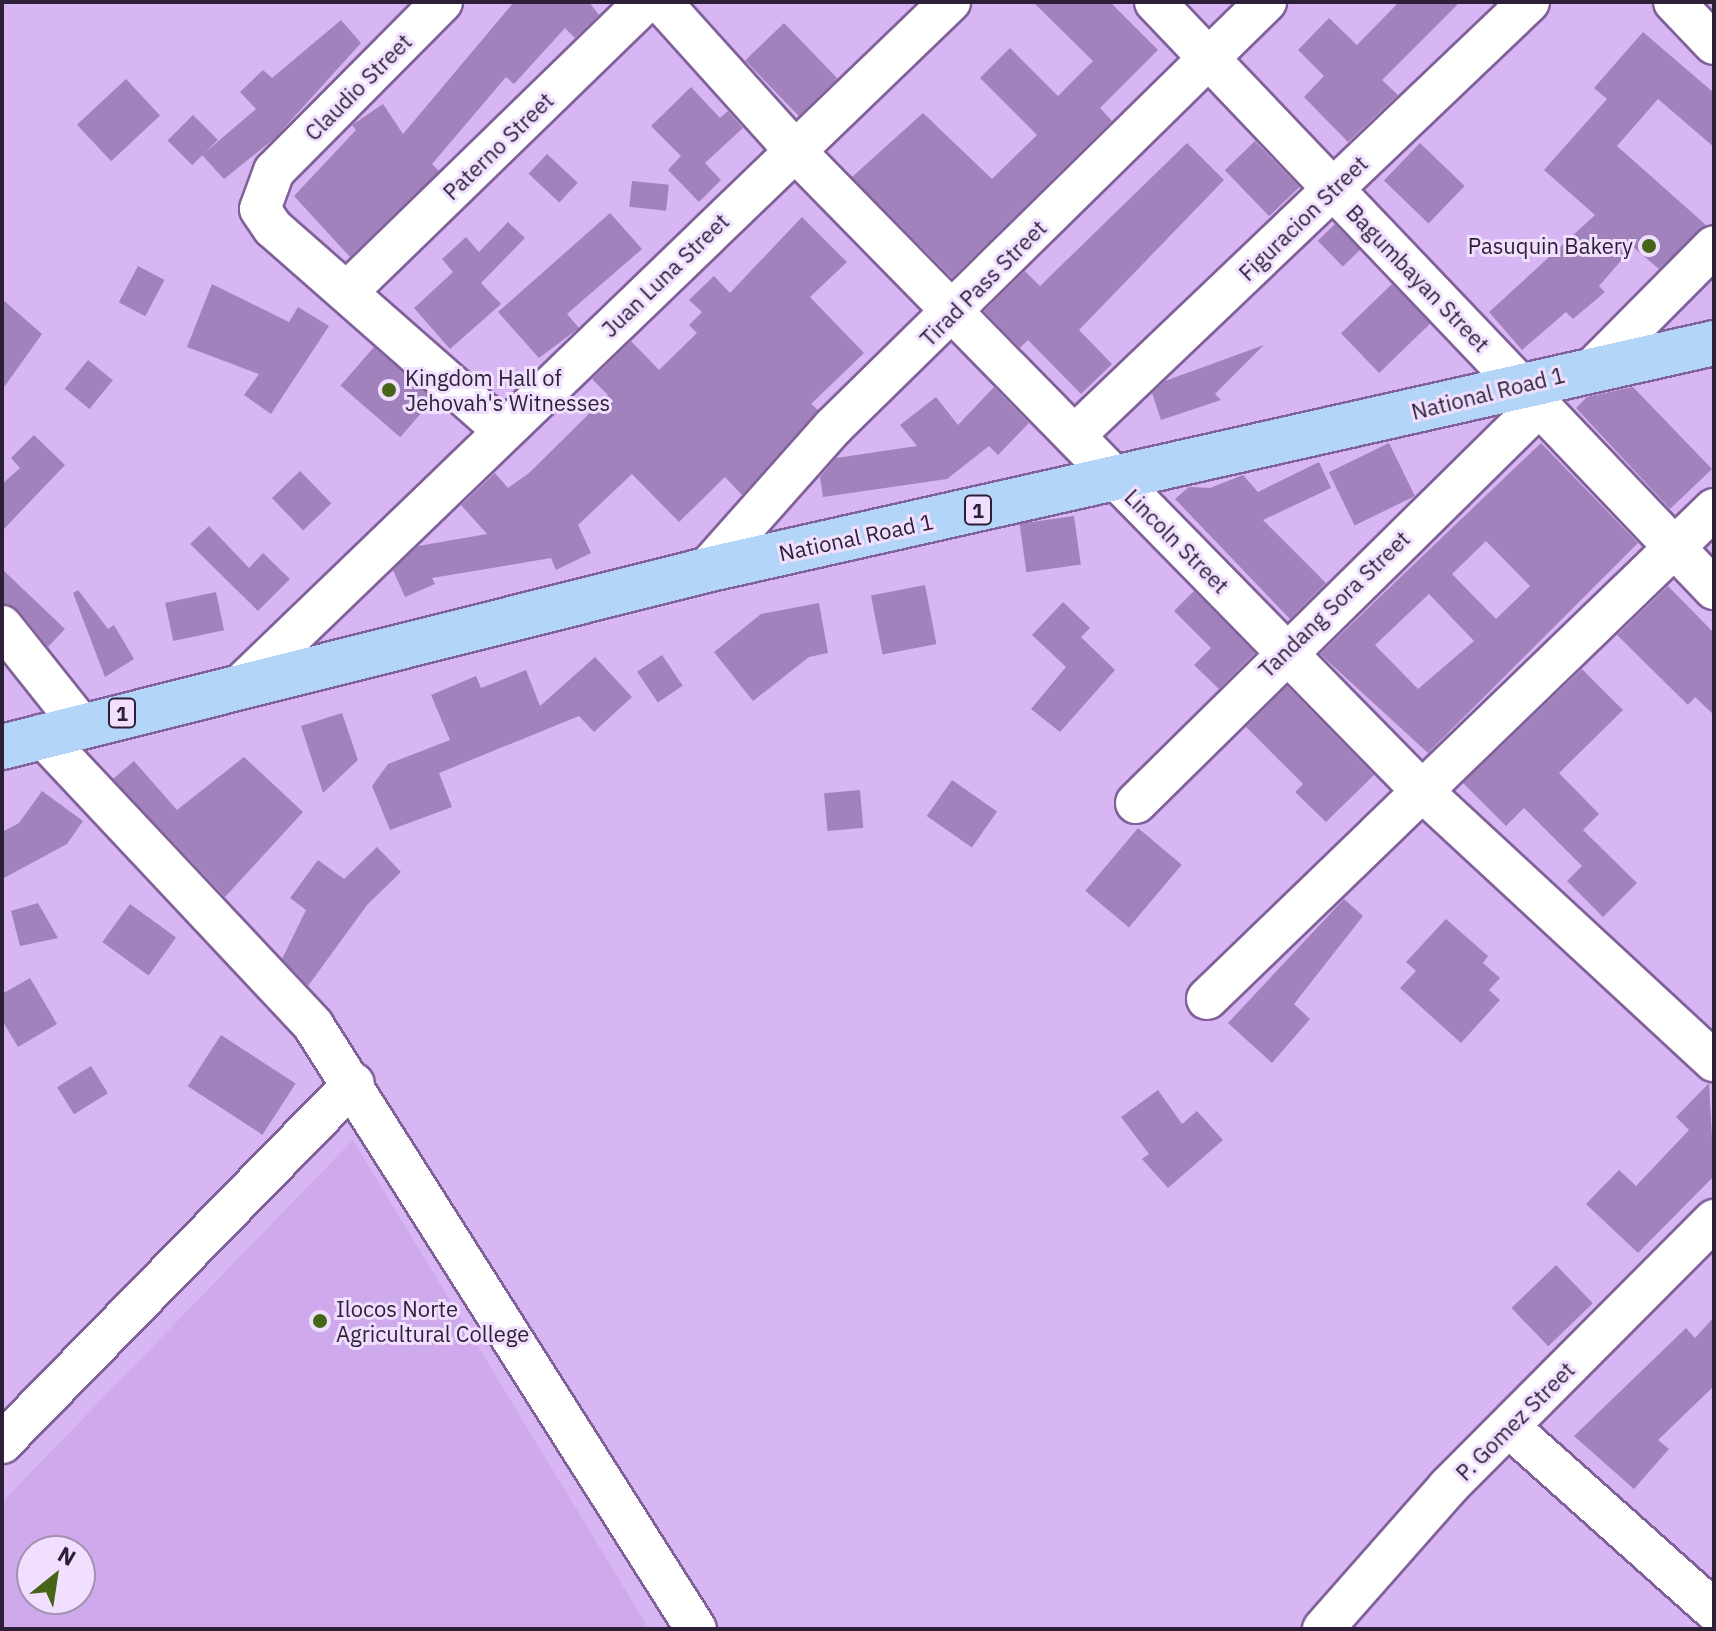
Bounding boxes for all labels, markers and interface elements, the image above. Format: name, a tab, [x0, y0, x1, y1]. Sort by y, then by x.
street label: Claudio Street	[299, 28, 417, 146]
street label: Paterno Street	[437, 87, 559, 205]
street label: Figuracion Street	[1233, 150, 1373, 286]
street label: Bagumbayan Street	[1341, 199, 1495, 357]
street label: Juan Luna Street	[596, 208, 734, 342]
street label: Tirad Pass Street	[914, 214, 1052, 352]
place label: Pasuquin Bakery	[1468, 233, 1633, 259]
marker: Pasuquin Bakery	[1640, 237, 1658, 255]
street label: National Road 1	[1409, 361, 1567, 425]
place label: Kingdom Hall of Jehovah's Witnesses	[405, 364, 610, 416]
marker: Kingdom Hall of Jehovah's Witnesses	[380, 381, 398, 399]
street label: Lincoln Street	[1119, 483, 1235, 599]
road number: 1	[964, 494, 992, 526]
street label: National Road 1	[776, 508, 936, 566]
street label: Tandang Sora Street	[1253, 525, 1415, 683]
road number: 1	[108, 697, 136, 729]
place label: Ilocos Norte Agricultural College	[336, 1295, 529, 1346]
marker: Ilocos Norte Agricultural College	[311, 1312, 329, 1330]
street label: P. Gomez Street	[1450, 1356, 1580, 1486]
north arrow	[16, 1535, 96, 1615]
text: N	[53, 1539, 81, 1572]

